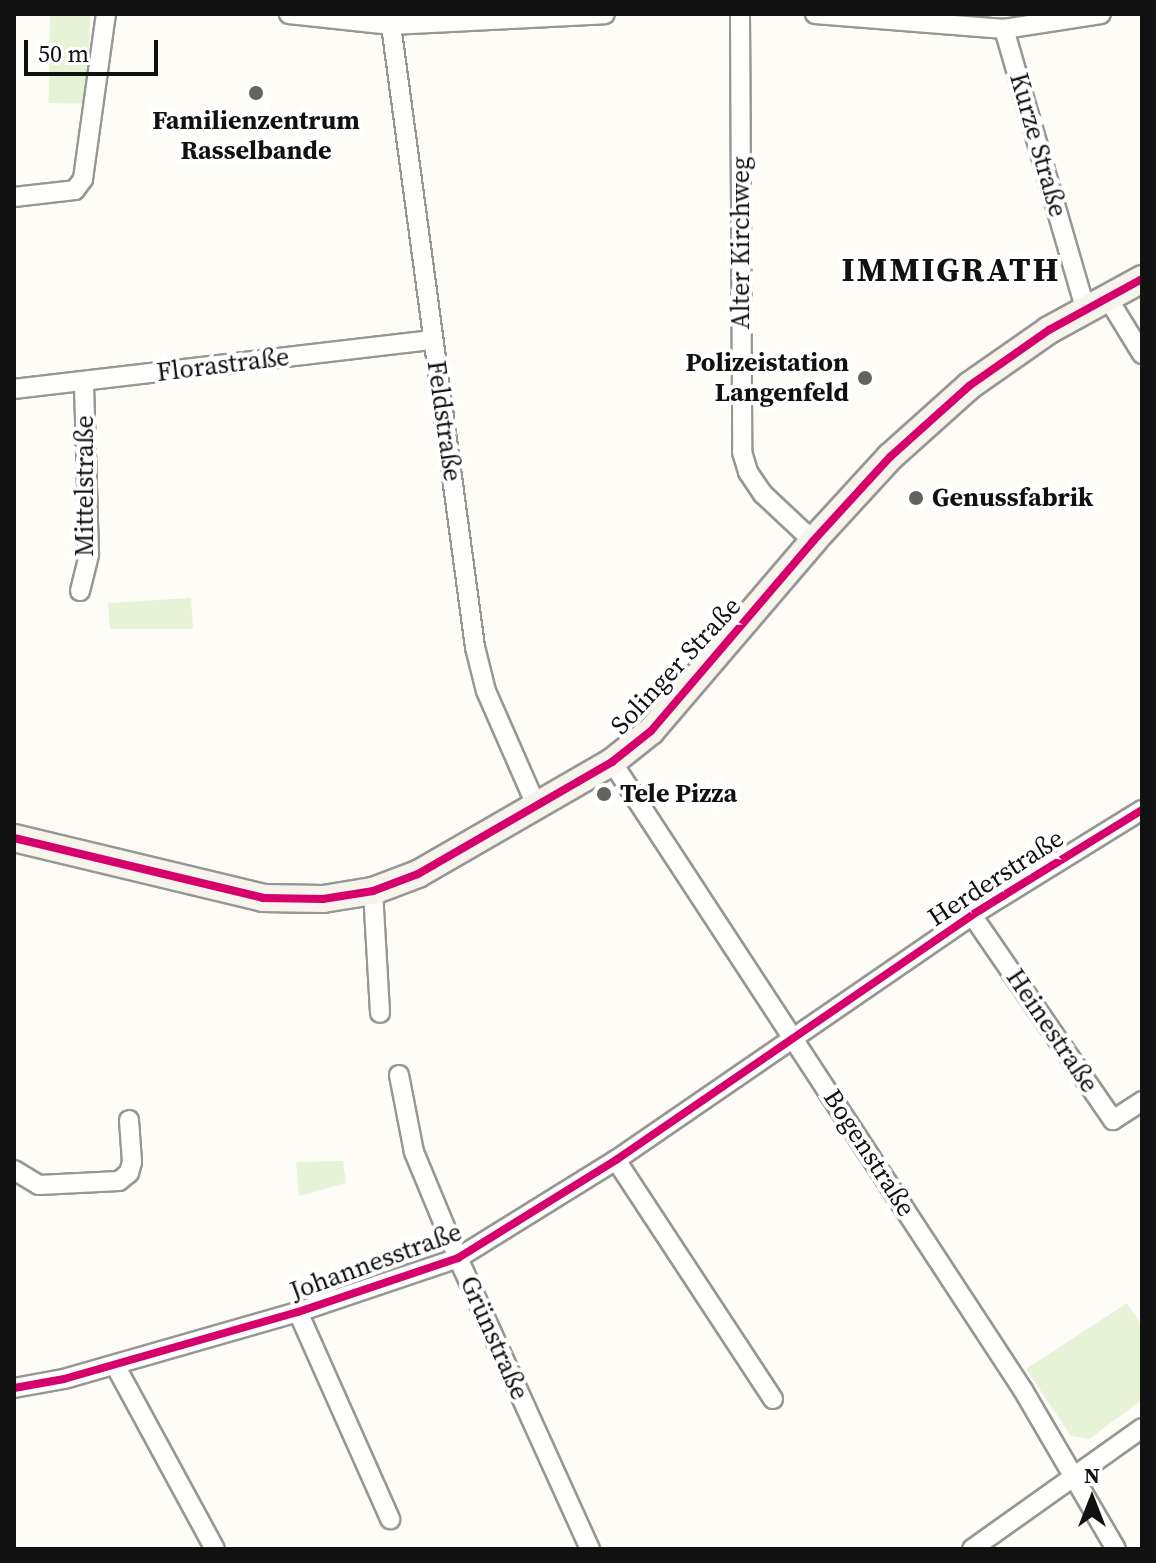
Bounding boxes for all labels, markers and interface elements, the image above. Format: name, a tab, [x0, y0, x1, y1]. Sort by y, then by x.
scale bar	[28, 24, 162, 74]
text: 50 m	[38, 37, 89, 70]
street label: Kurze Straße	[1003, 69, 1073, 221]
marker: Familienzentrum Rasselbande	[247, 84, 265, 102]
place label: Familienzentrum Rasselbande	[152, 105, 360, 166]
street label: Alter Kirchweg	[725, 157, 757, 329]
district label: IMMIGRATH	[842, 250, 1060, 290]
street label: Florastraße	[155, 341, 291, 389]
place label: Polizeistation Langenfeld	[685, 347, 849, 408]
street label: Feldstraße	[420, 359, 468, 483]
marker: Polizeistation Langenfeld	[856, 369, 874, 387]
street label: Mittelstraße	[69, 415, 101, 557]
place label: Genussfabrik	[932, 482, 1093, 514]
marker: Genussfabrik	[907, 489, 925, 507]
street label: Solinger Straße	[605, 591, 747, 741]
place label: Tele Pizza	[620, 778, 737, 810]
marker: Tele Pizza	[595, 785, 613, 803]
street label: Herderstraße	[922, 823, 1070, 933]
street label: Heinestraße	[999, 963, 1105, 1099]
street label: Bogenstraße	[816, 1084, 922, 1222]
street label: Johannesstraße	[286, 1217, 466, 1307]
street label: Grünstraße	[453, 1271, 535, 1405]
north arrow	[1052, 1459, 1132, 1539]
text: N	[1084, 1460, 1100, 1490]

